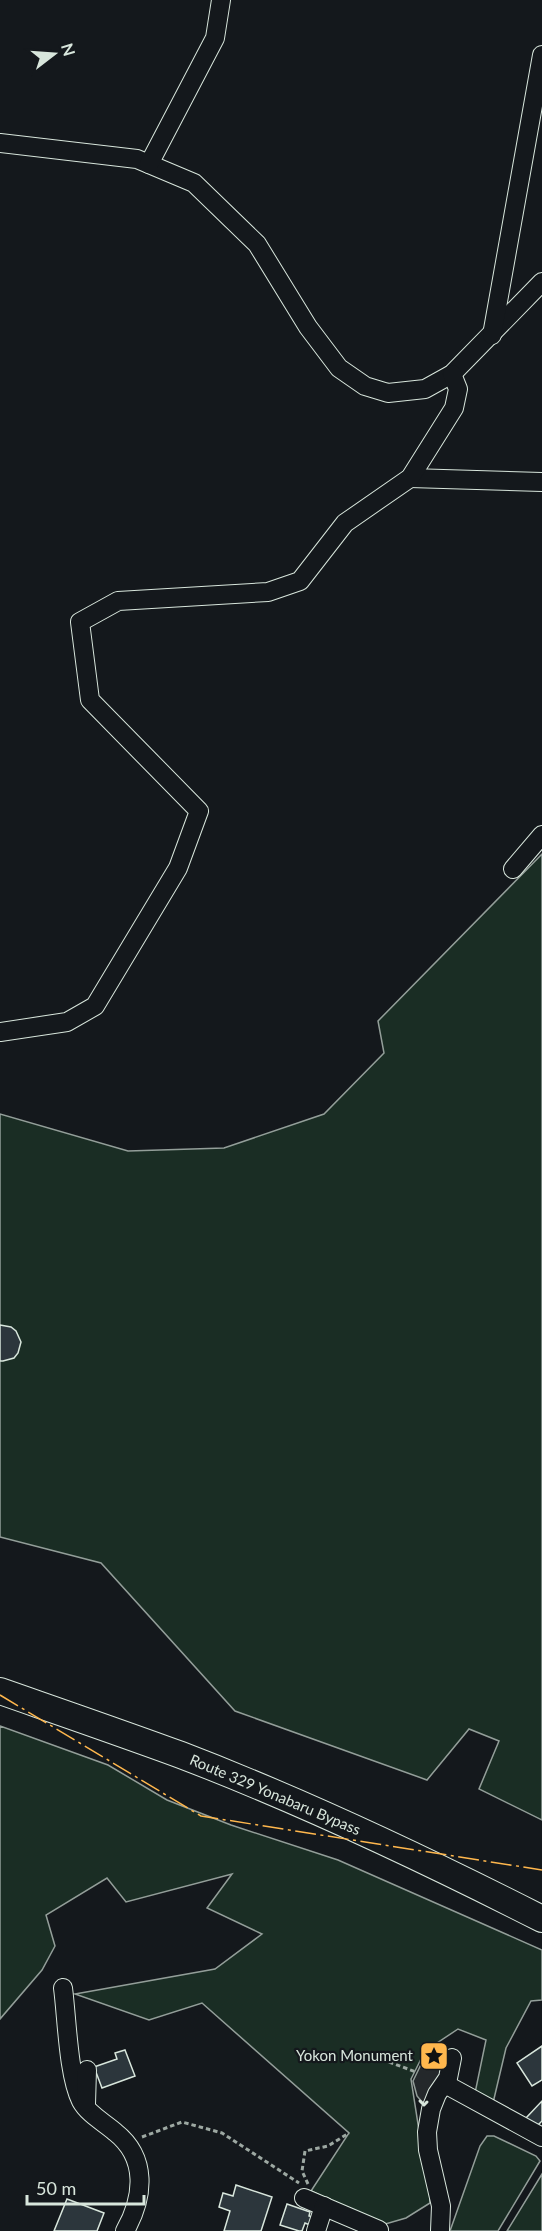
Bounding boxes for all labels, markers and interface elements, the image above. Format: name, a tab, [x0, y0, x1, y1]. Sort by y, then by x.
north arrow	[24, 24, 84, 84]
text: N	[58, 41, 80, 58]
street label: Route 329 Yonabaru Bypass	[187, 1750, 364, 1838]
place icon: Yokon Monument	[418, 2040, 450, 2072]
place label: Yokon Monument	[296, 2046, 414, 2064]
scale bar	[27, 2168, 144, 2206]
text: 50 m	[36, 2177, 76, 2199]

